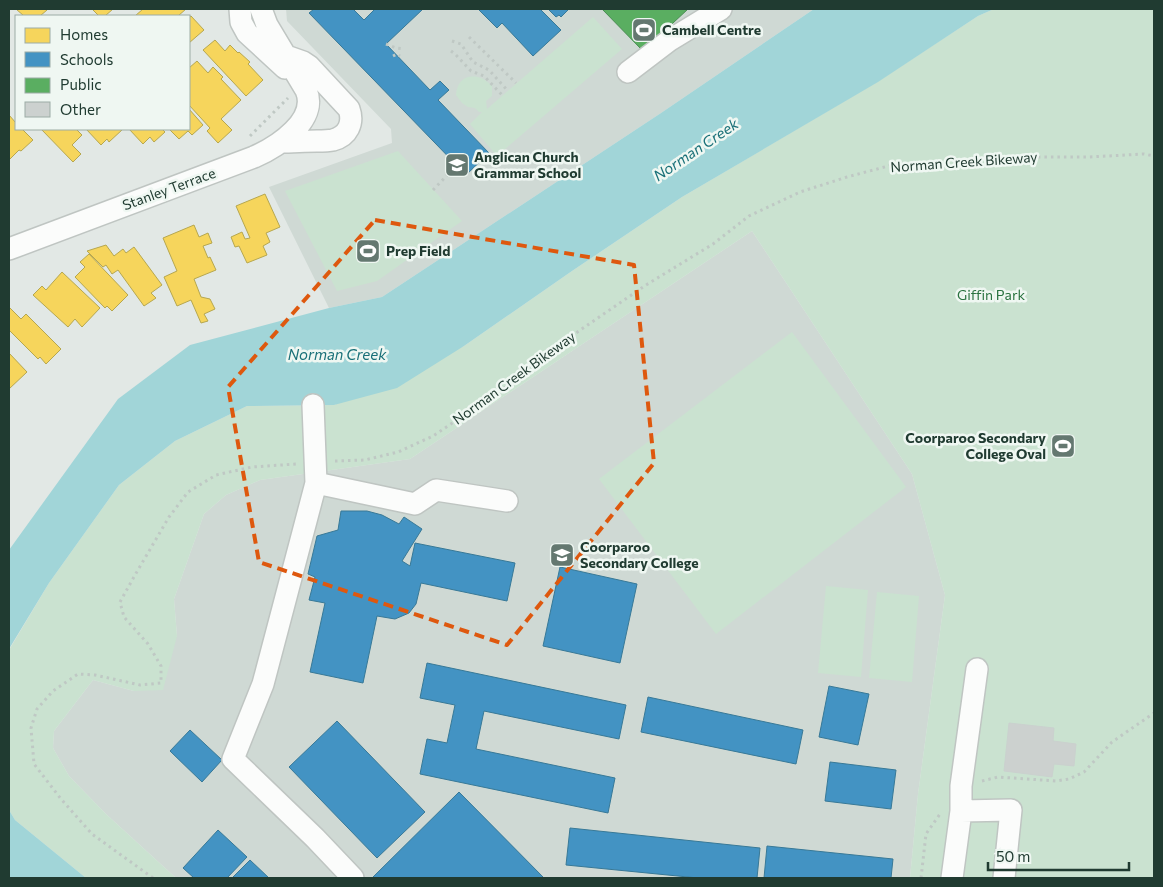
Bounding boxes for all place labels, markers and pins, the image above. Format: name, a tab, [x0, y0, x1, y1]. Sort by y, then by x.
sports icon: Cambell Centre	[631, 17, 657, 43]
place label: Cambell Centre	[662, 21, 761, 38]
place label: Anglican Church Grammar School	[474, 148, 581, 181]
school or university icon: Anglican Church Grammar School	[444, 152, 470, 178]
sports icon: Prep Field	[355, 238, 381, 264]
place label: Prep Field	[386, 242, 450, 259]
place label: Coorparoo Secondary College Oval	[905, 429, 1046, 462]
sports icon: Coorparoo Secondary College Oval	[1050, 433, 1076, 459]
place label: Coorparoo Secondary College	[580, 538, 699, 571]
school or university icon: Coorparoo Secondary College	[549, 542, 575, 568]

